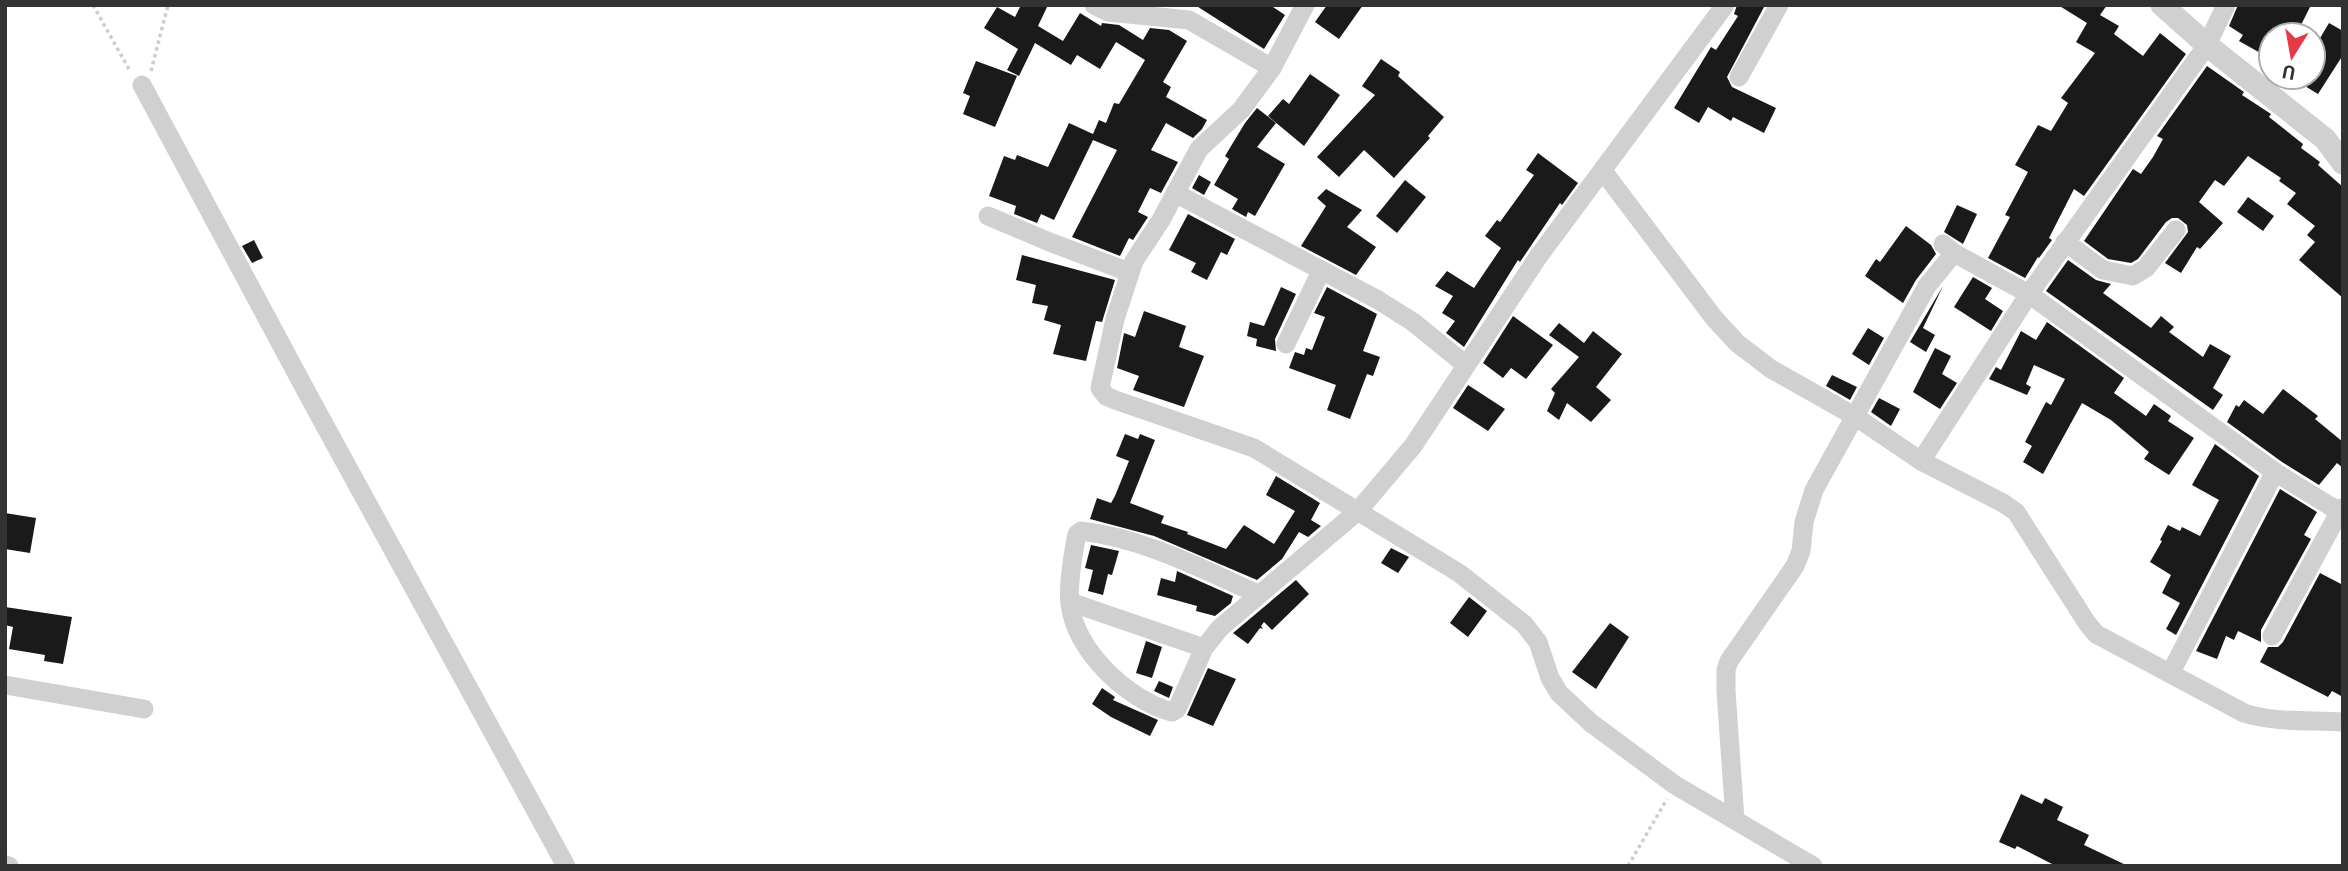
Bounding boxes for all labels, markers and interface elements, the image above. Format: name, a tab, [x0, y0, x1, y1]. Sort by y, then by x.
north arrow	[2257, 21, 2327, 91]
text: U	[2281, 60, 2297, 85]

